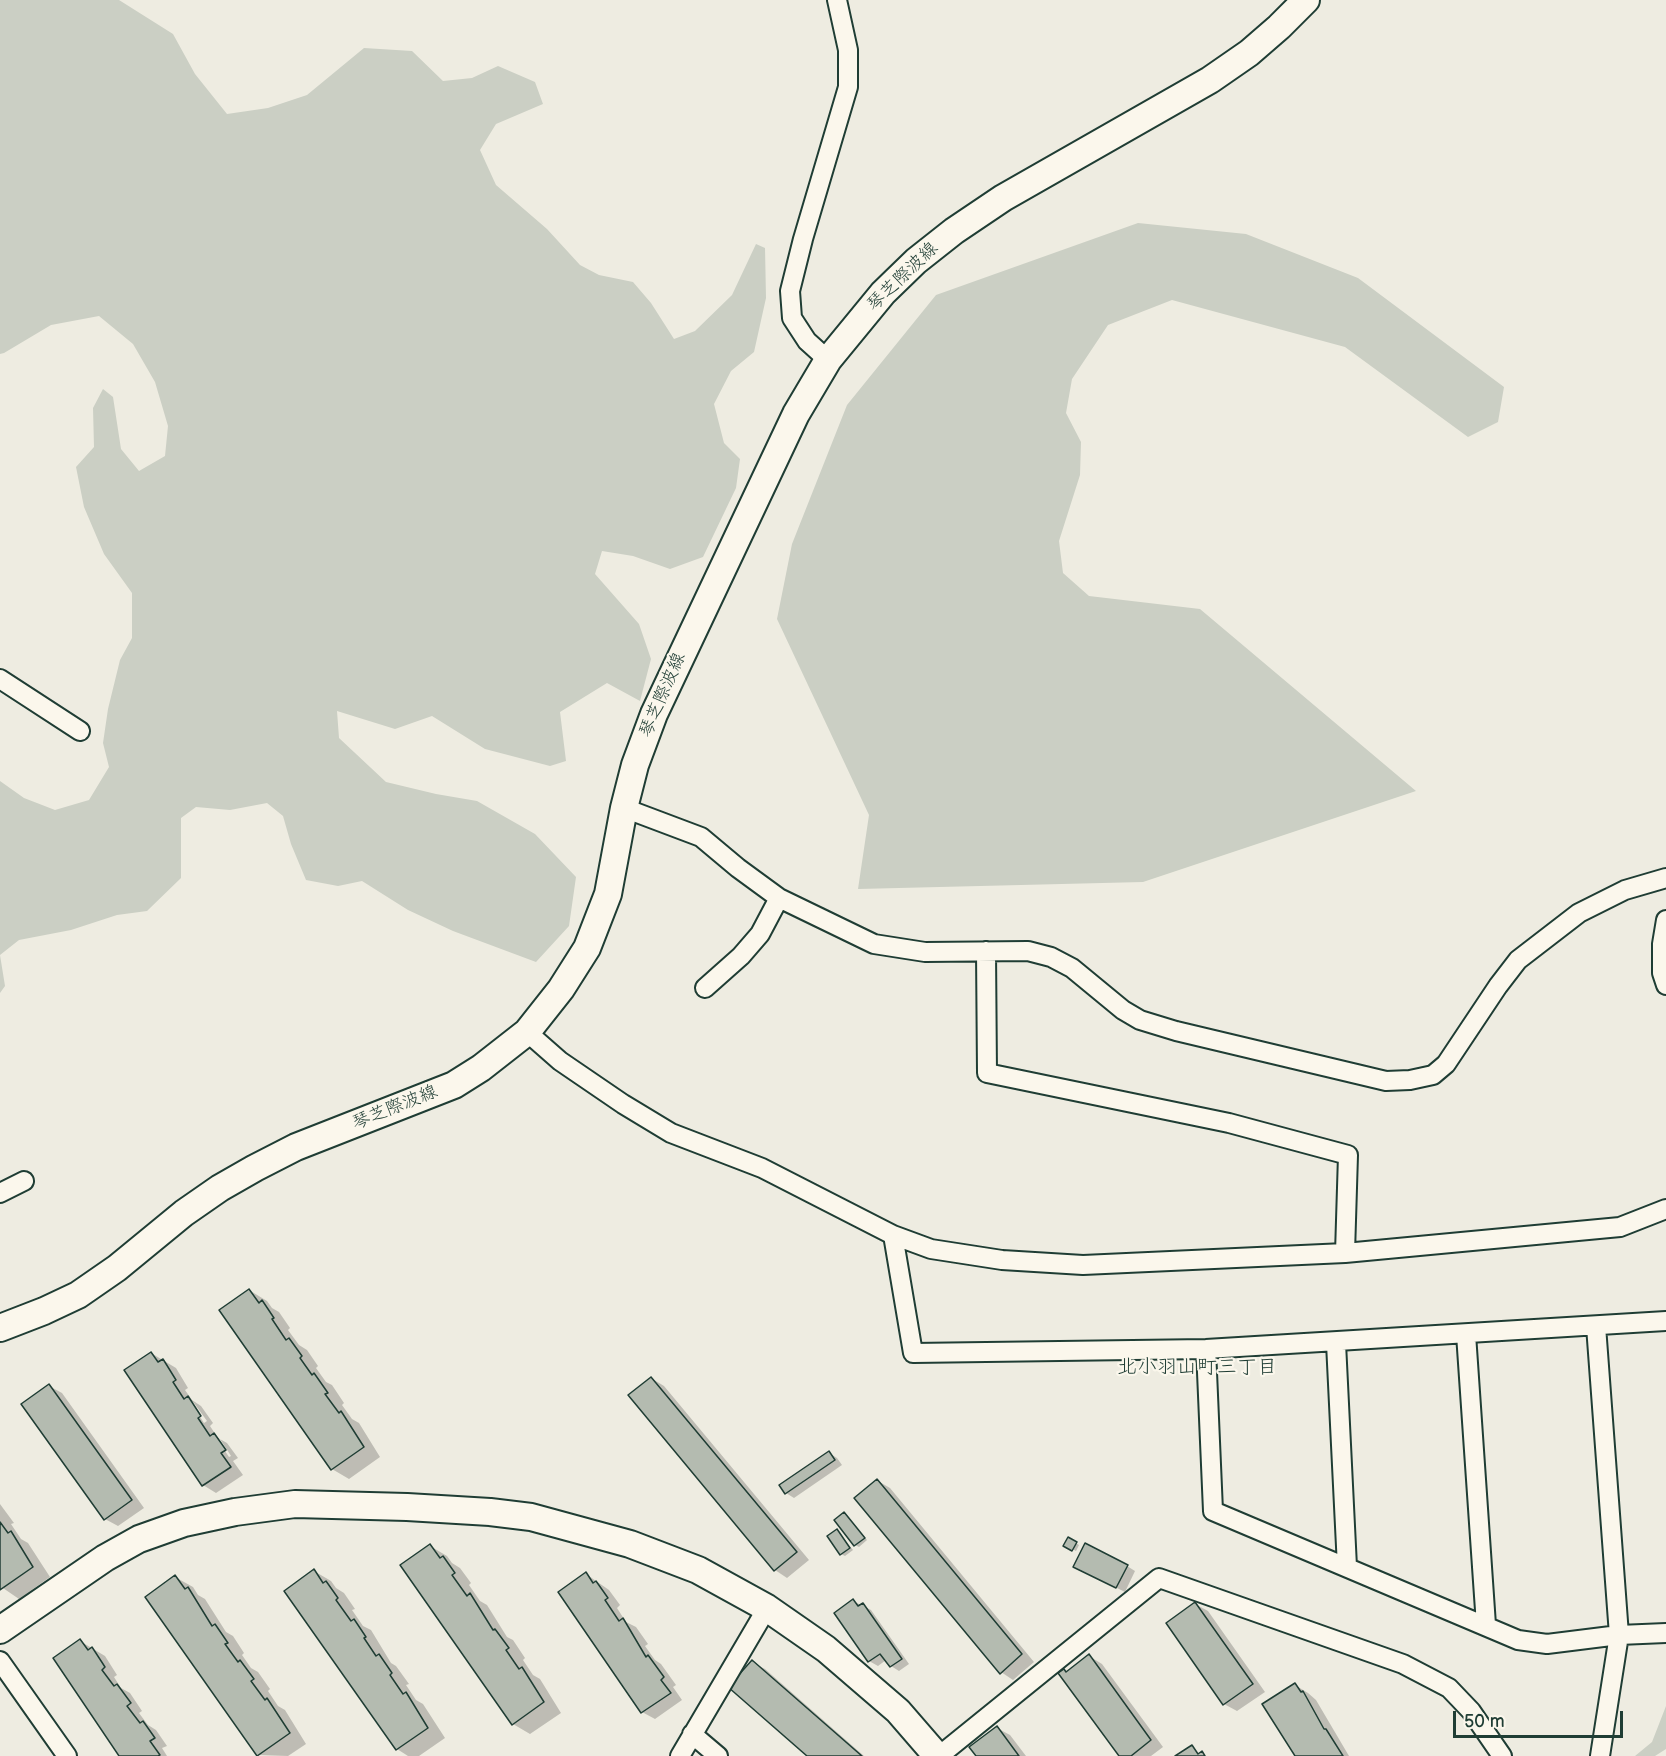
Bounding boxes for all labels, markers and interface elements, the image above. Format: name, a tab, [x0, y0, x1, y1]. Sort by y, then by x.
street label: 琴芝際波線	[863, 238, 943, 316]
street label: 琴芝際波線	[635, 649, 691, 741]
street label: 琴芝際波線	[349, 1081, 441, 1135]
district label: 北小羽山町三丁目	[1117, 1356, 1277, 1380]
scale bar	[1456, 1699, 1626, 1737]
text: 50 m	[1464, 1711, 1505, 1732]

